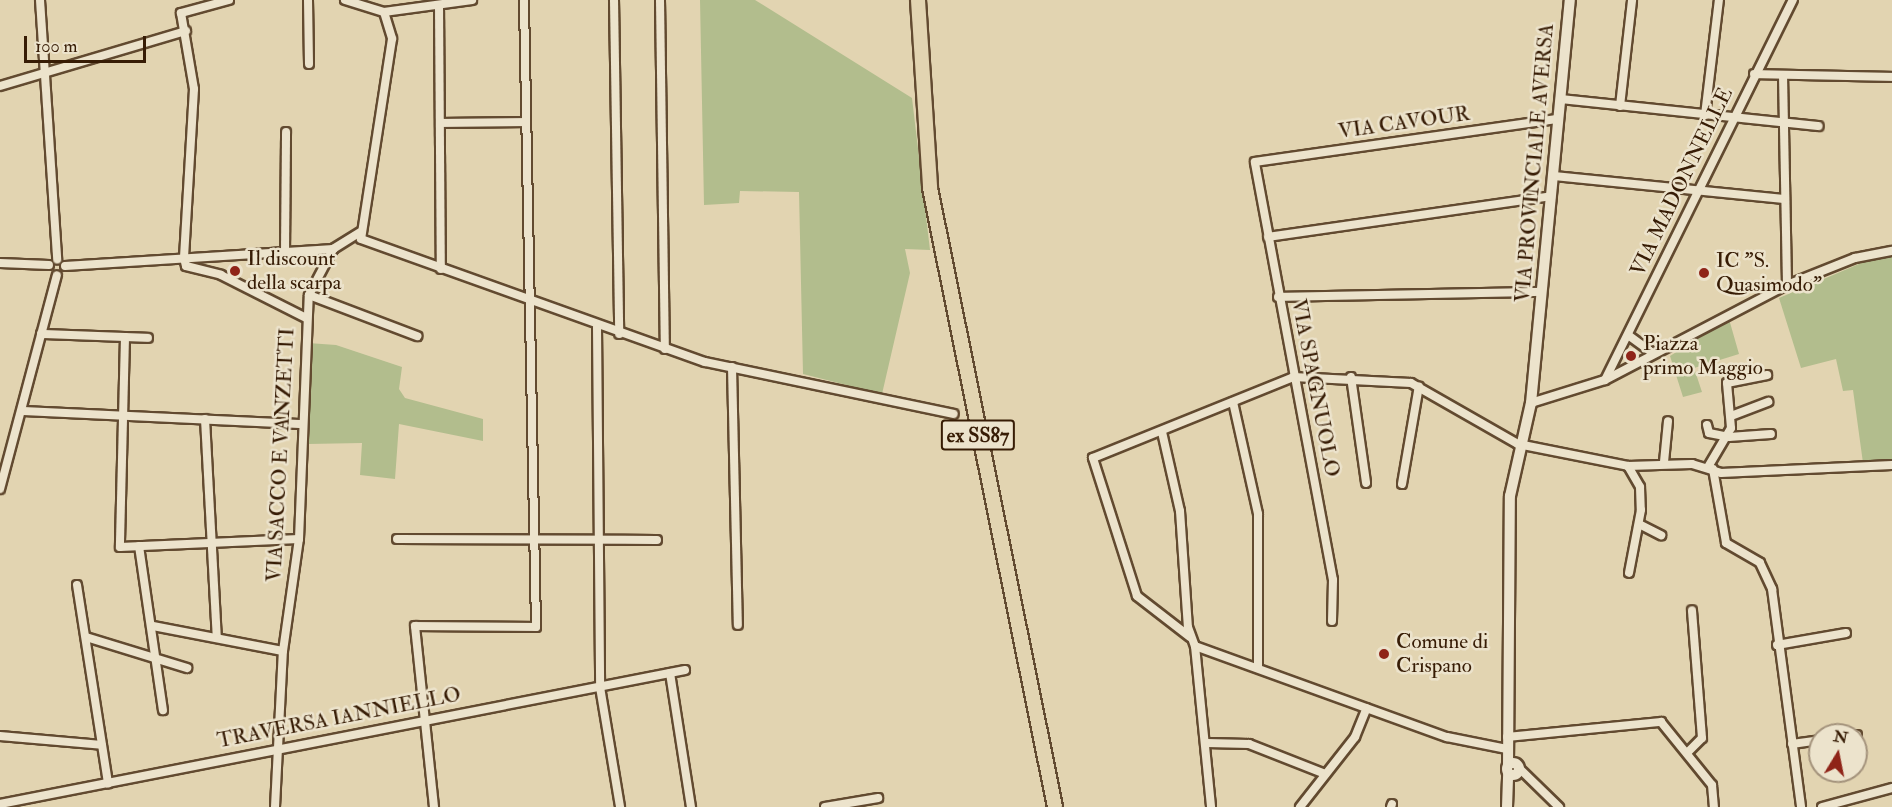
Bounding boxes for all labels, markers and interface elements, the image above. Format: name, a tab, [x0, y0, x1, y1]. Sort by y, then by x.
street label: VIA PROVINCIALE AVERSA	[1510, 22, 1560, 304]
scale bar	[27, 24, 148, 62]
text: 100 m	[35, 35, 78, 58]
street label: VIA MADONNELLE	[1625, 84, 1739, 280]
street label: VIA CAVOUR	[1337, 101, 1471, 145]
place label: Il discount della scarpa	[247, 246, 341, 296]
place label: IC "S. Quasimodo"	[1716, 248, 1822, 298]
marker: Il discount della scarpa	[228, 264, 242, 278]
marker: IC "S. Quasimodo"	[1697, 266, 1711, 280]
street label: VIA SPAGNUOLO	[1285, 297, 1345, 479]
street label: VIA SACCO E VANZETTI	[262, 327, 300, 583]
place label: Piazza primo Maggio	[1643, 331, 1763, 381]
marker: Piazza primo Maggio	[1624, 349, 1638, 363]
road number: ex SS87	[940, 418, 1016, 452]
place label: Comune di Crispano	[1396, 629, 1488, 679]
marker: Comune di Crispano	[1377, 647, 1391, 661]
street label: TRAVERSA IANNIELLO	[215, 682, 463, 754]
north arrow	[1808, 723, 1868, 783]
text: N	[1832, 726, 1850, 748]

